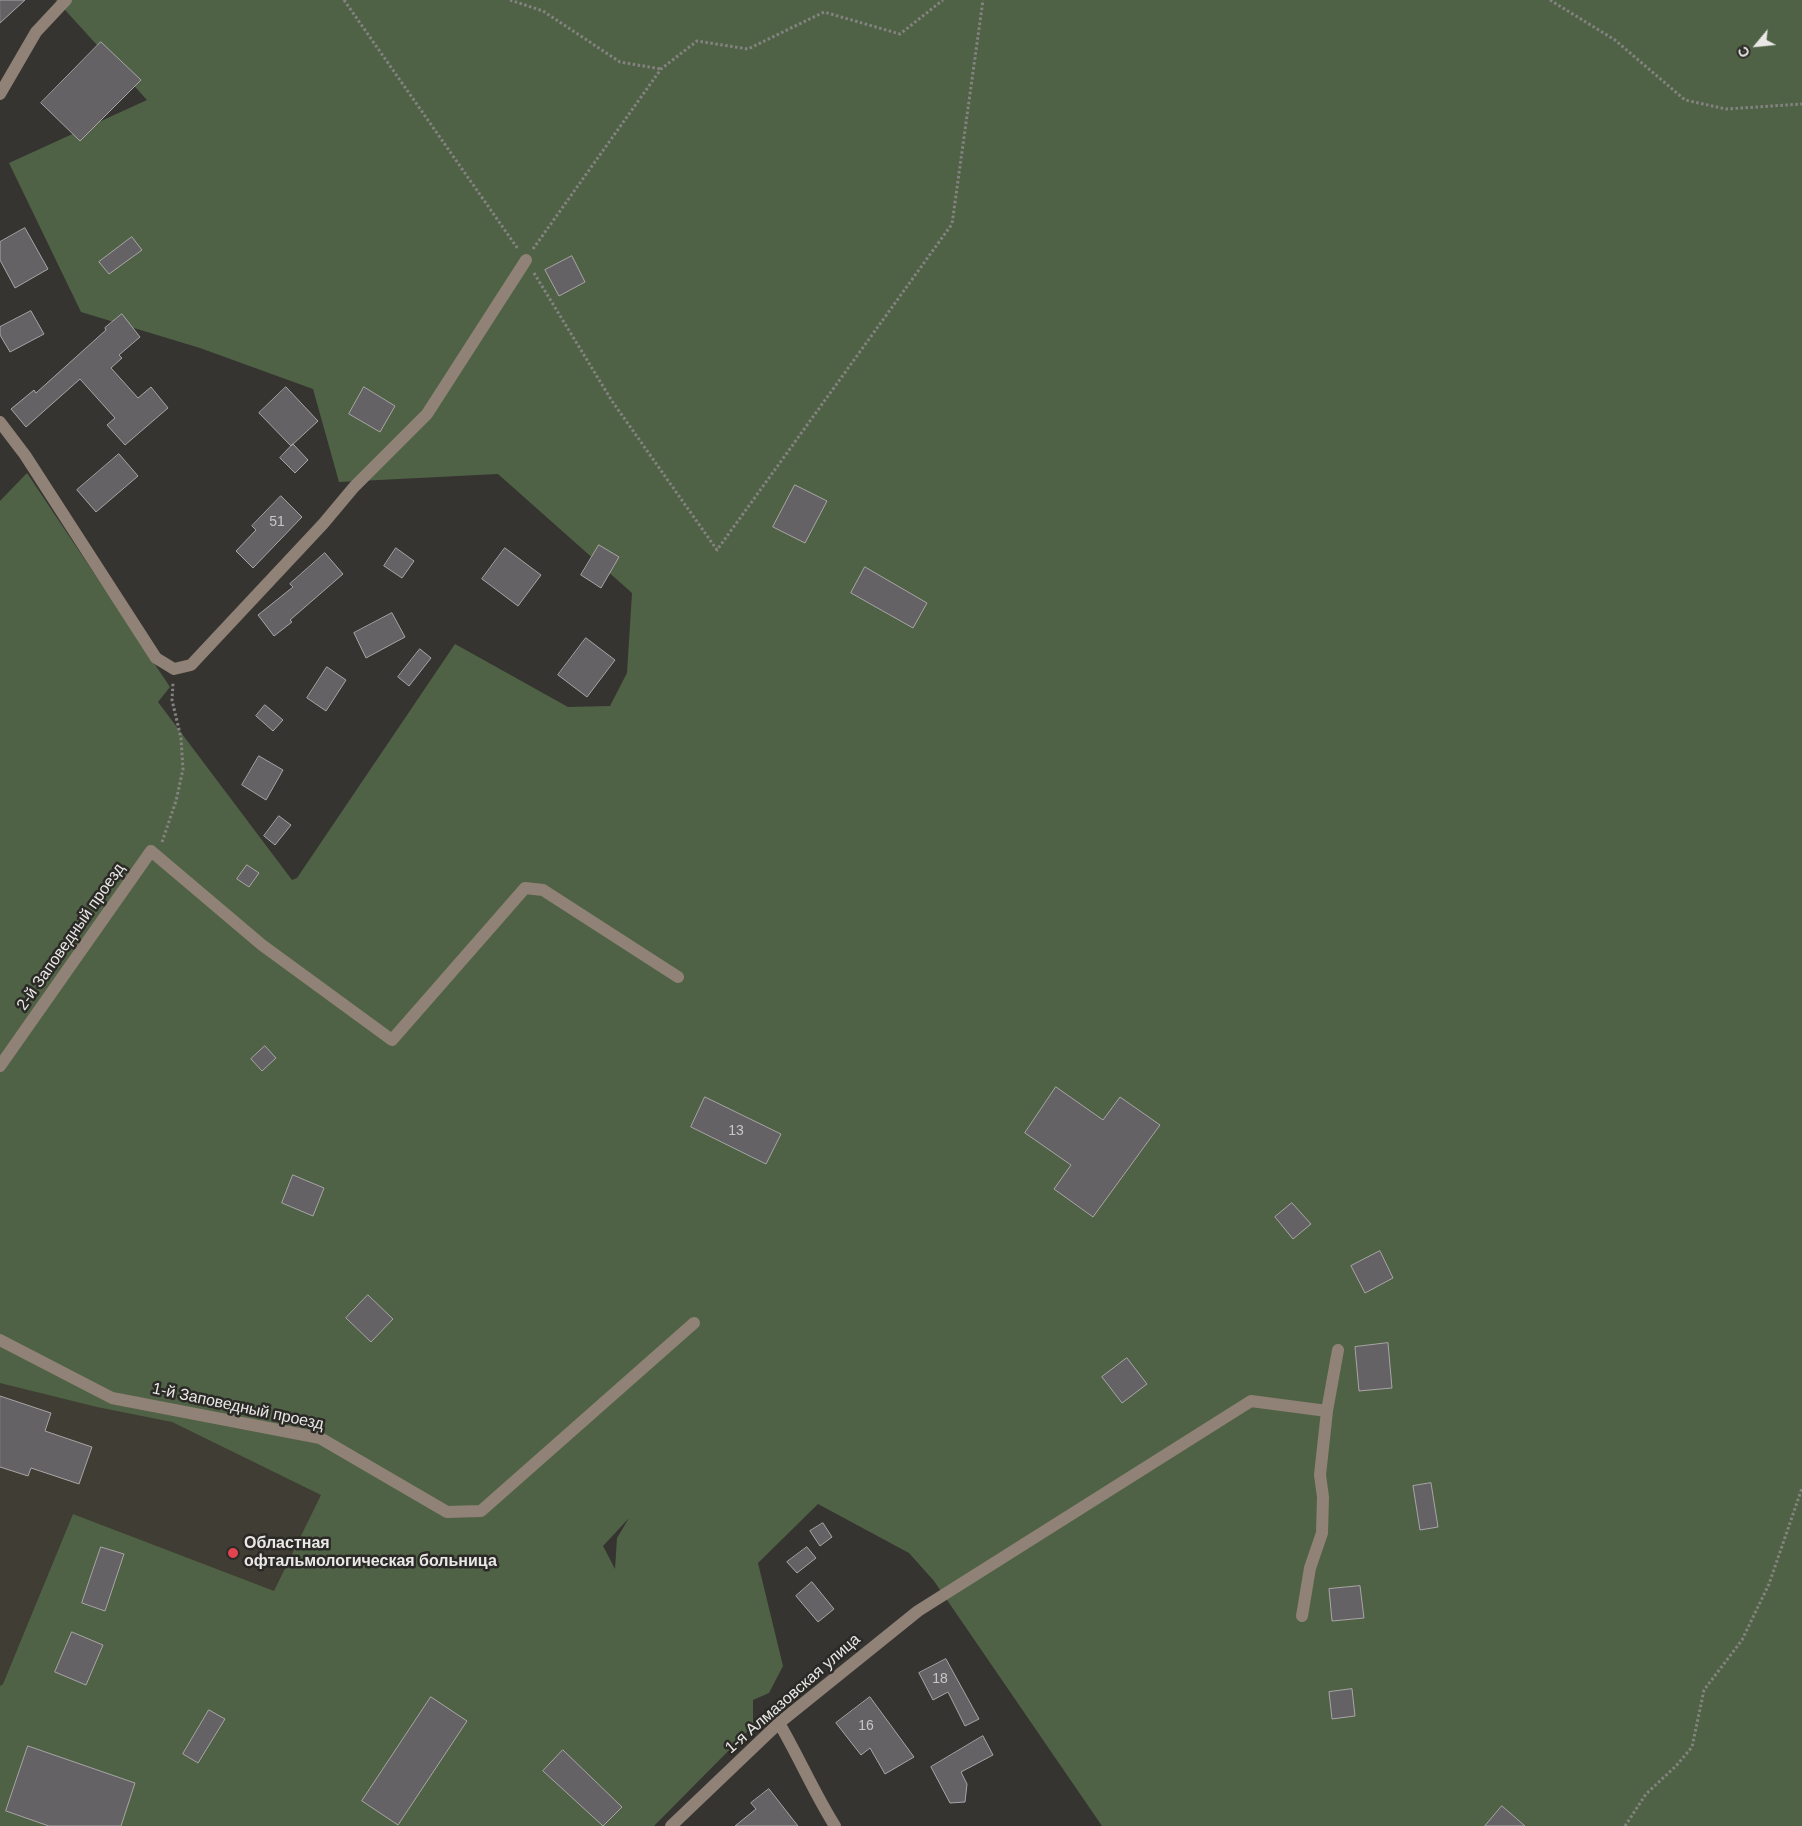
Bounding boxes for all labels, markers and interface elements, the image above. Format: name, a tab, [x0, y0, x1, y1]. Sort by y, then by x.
north arrow	[1732, 20, 1782, 70]
text: С	[1734, 44, 1753, 60]
house number: 51	[269, 514, 285, 530]
street label: 2-й Заповедный проезд	[13, 860, 129, 1014]
house number: 13	[728, 1123, 744, 1139]
street label: 1-й Заповедный проезд	[150, 1379, 326, 1435]
place label: Областная офтальмологическая больница	[244, 1534, 497, 1572]
marker: Областная офтальмологическая больница	[226, 1546, 240, 1560]
street label: 1-я Алмазовская улица	[722, 1630, 864, 1758]
house number: 18	[932, 1671, 948, 1687]
house number: 16	[858, 1718, 874, 1734]

